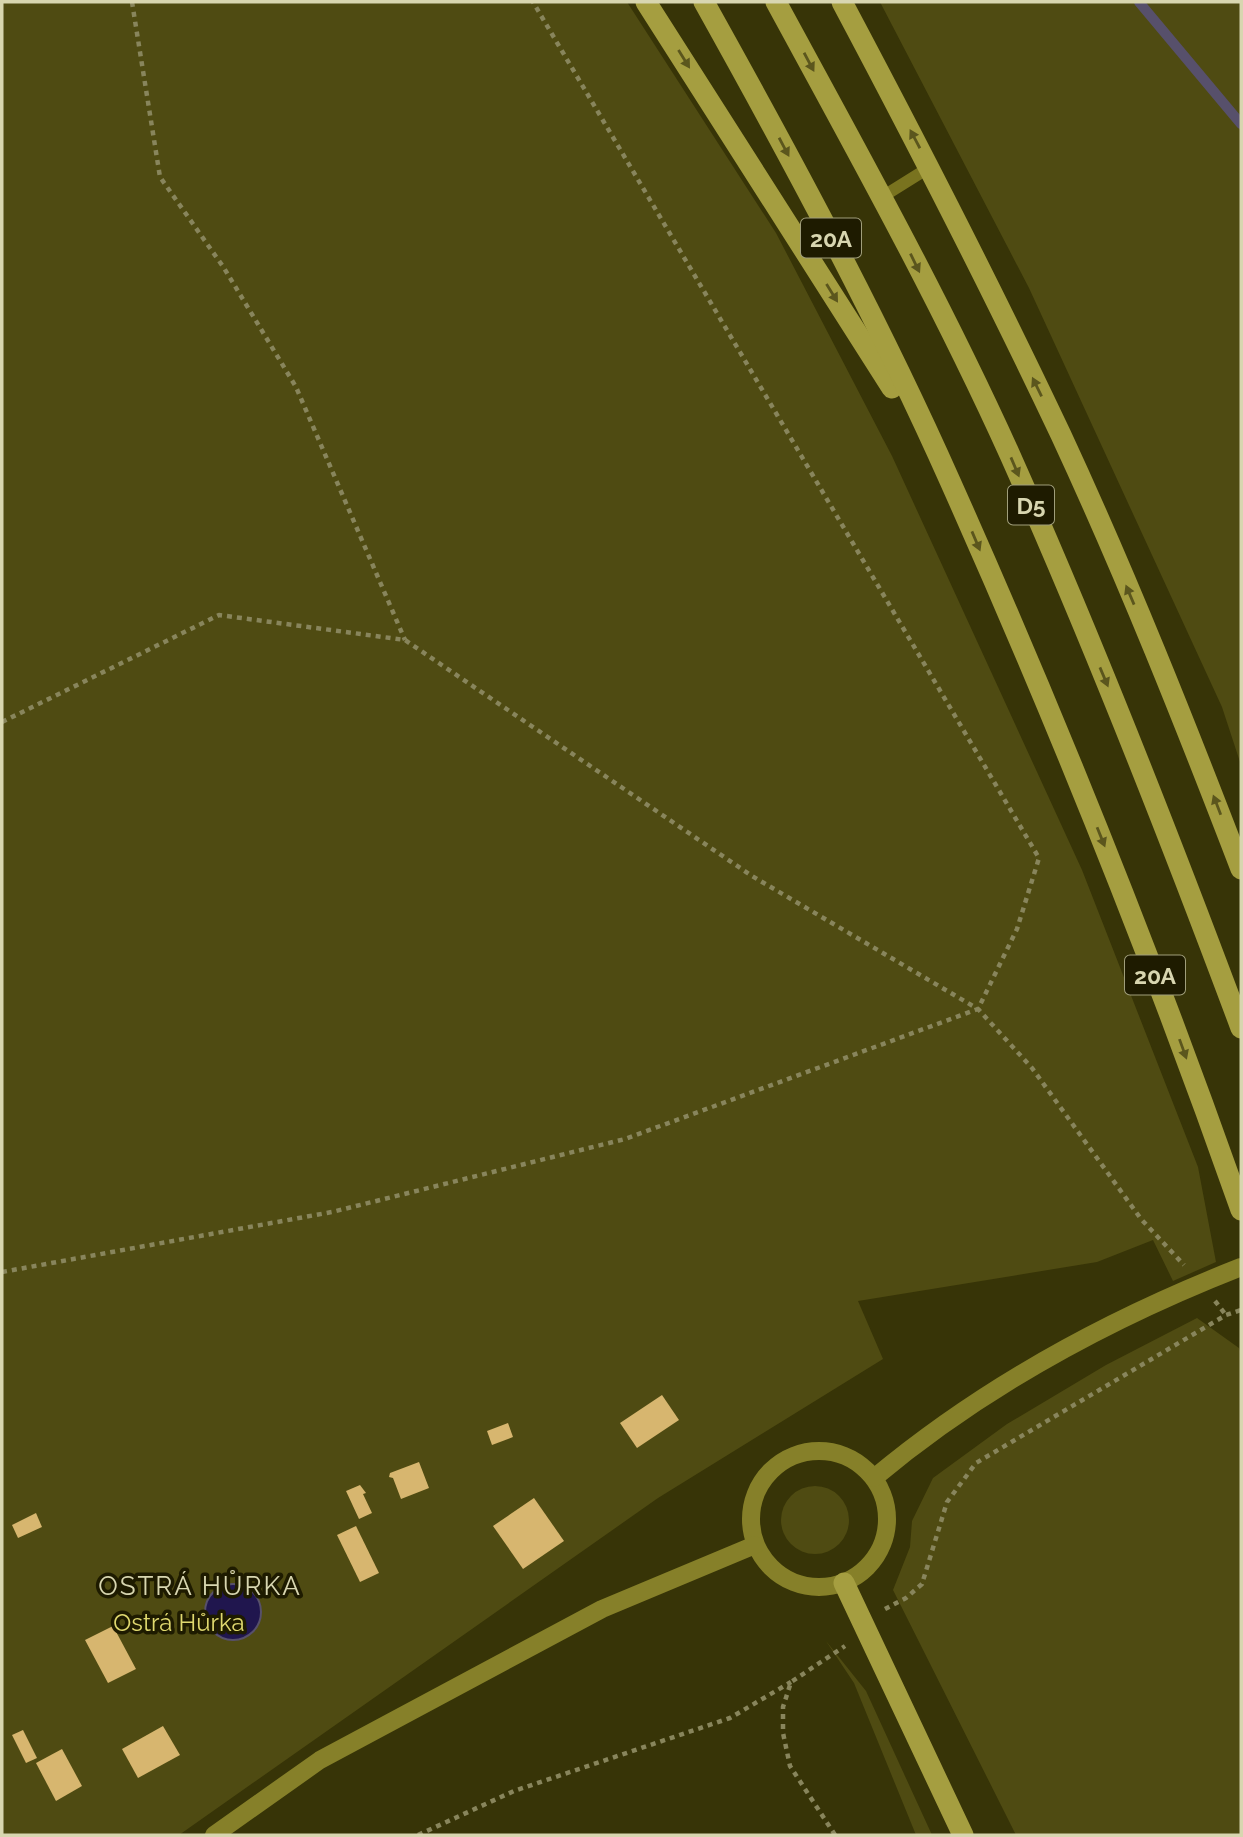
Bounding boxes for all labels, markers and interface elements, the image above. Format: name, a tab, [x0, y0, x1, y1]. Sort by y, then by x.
one-way arrow	[678, 49, 691, 68]
one-way arrow	[803, 52, 815, 72]
one-way arrow	[909, 129, 921, 149]
one-way arrow	[778, 137, 790, 157]
road number: 20A	[801, 218, 861, 258]
one-way arrow	[909, 253, 920, 273]
one-way arrow	[825, 283, 838, 302]
one-way arrow	[1032, 377, 1043, 397]
one-way arrow	[1009, 457, 1020, 478]
road number: D5	[1008, 485, 1054, 524]
one-way arrow	[971, 531, 982, 552]
one-way arrow	[1124, 585, 1136, 605]
one-way arrow	[1098, 667, 1109, 688]
one-way arrow	[1211, 795, 1222, 816]
one-way arrow	[1095, 827, 1106, 848]
road number: 20A	[1125, 956, 1185, 994]
one-way arrow	[1178, 1039, 1189, 1060]
district label: OSTRÁ HŮRKA	[98, 1570, 302, 1601]
park label: Ostrá Hůrka	[113, 1608, 245, 1637]

